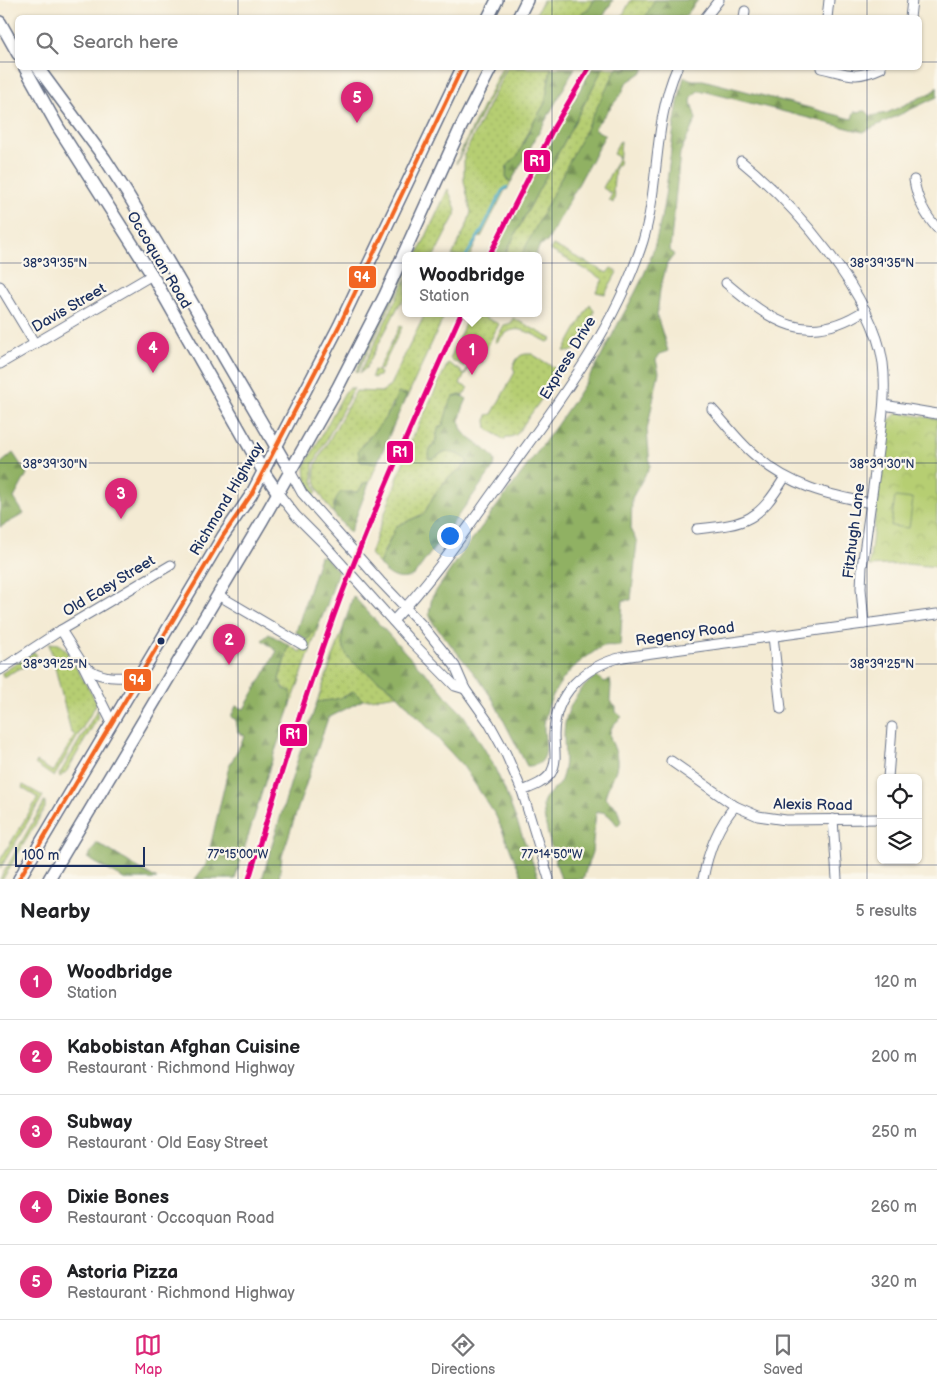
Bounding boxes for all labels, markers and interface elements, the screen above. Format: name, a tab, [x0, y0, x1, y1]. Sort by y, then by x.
search box	[15, 15, 922, 70]
icon: search	[33, 29, 61, 57]
text: Search here	[73, 31, 178, 54]
pin: 5	[341, 82, 373, 123]
line badge: R1	[523, 149, 551, 173]
text: R1	[529, 153, 545, 170]
street label: Occoquan Road	[123, 208, 195, 312]
popup	[402, 252, 542, 317]
text: 38°39'35"N	[23, 256, 87, 271]
text: 38°39'35"N	[850, 256, 914, 271]
text: Woodbridge	[419, 264, 525, 287]
line badge: 94	[348, 265, 377, 289]
text: 94	[354, 269, 371, 286]
street label: Davis Street	[29, 279, 110, 337]
text: Station	[419, 287, 469, 306]
street label: Express Drive	[536, 313, 600, 403]
pin: 4	[137, 332, 169, 373]
pin: 1	[456, 334, 488, 375]
street label: Richmond Highway	[186, 439, 268, 559]
line badge: R1	[386, 440, 414, 464]
text: R1	[392, 444, 408, 461]
text: 38°39'30"N	[23, 457, 87, 472]
text: 38°39'30"N	[850, 457, 914, 472]
pin: 3	[105, 478, 137, 519]
street label: Fitzhugh Lane	[839, 482, 869, 580]
your location	[437, 523, 463, 549]
street label: Old Easy Street	[60, 551, 159, 621]
street label: Regency Road	[634, 618, 736, 650]
pin: 2	[213, 624, 245, 665]
unlabelled marker	[156, 636, 166, 646]
text: 38°39'25"N	[23, 657, 87, 672]
text: 38°39'25"N	[850, 657, 914, 672]
line badge: 94	[123, 668, 152, 692]
text: 94	[129, 672, 146, 689]
line badge: R1	[279, 723, 308, 747]
text: R1	[285, 726, 301, 743]
map controls	[877, 774, 922, 864]
button: locate	[877, 774, 922, 819]
street label: Alexis Road	[773, 795, 853, 815]
button: layers	[877, 819, 922, 864]
scale bar	[15, 844, 145, 867]
text: 100 m	[22, 847, 59, 864]
text: 77°15'00"W	[207, 847, 269, 862]
text: 77°14'50"W	[521, 847, 583, 862]
text: Nearby	[20, 899, 90, 924]
text: 5 results	[855, 902, 917, 921]
text: Woodbridge	[67, 961, 173, 984]
text: 1	[33, 973, 39, 992]
text: 120 m	[874, 973, 917, 992]
text: Station	[67, 984, 117, 1003]
text: Kabobistan Afghan Cuisine	[67, 1036, 300, 1059]
text: 2	[31, 1048, 41, 1067]
text: 200 m	[871, 1048, 917, 1067]
text: Restaurant · Richmond Highway	[67, 1059, 295, 1078]
text: Subway	[67, 1111, 132, 1134]
text: 3	[31, 1123, 41, 1142]
text: 250 m	[871, 1123, 917, 1142]
text: Restaurant · Old Easy Street	[67, 1134, 268, 1153]
text: Dixie Bones	[67, 1186, 169, 1209]
text: 4	[31, 1198, 41, 1217]
text: 260 m	[871, 1198, 917, 1217]
text: Restaurant · Occoquan Road	[67, 1209, 275, 1228]
text: Astoria Pizza	[67, 1261, 178, 1284]
text: 5	[31, 1273, 41, 1292]
text: 320 m	[871, 1273, 917, 1292]
text: Restaurant · Richmond Highway	[67, 1284, 295, 1303]
tab: Map	[134, 1331, 162, 1378]
tab: Directions	[431, 1331, 495, 1378]
tab: Saved	[763, 1331, 803, 1378]

